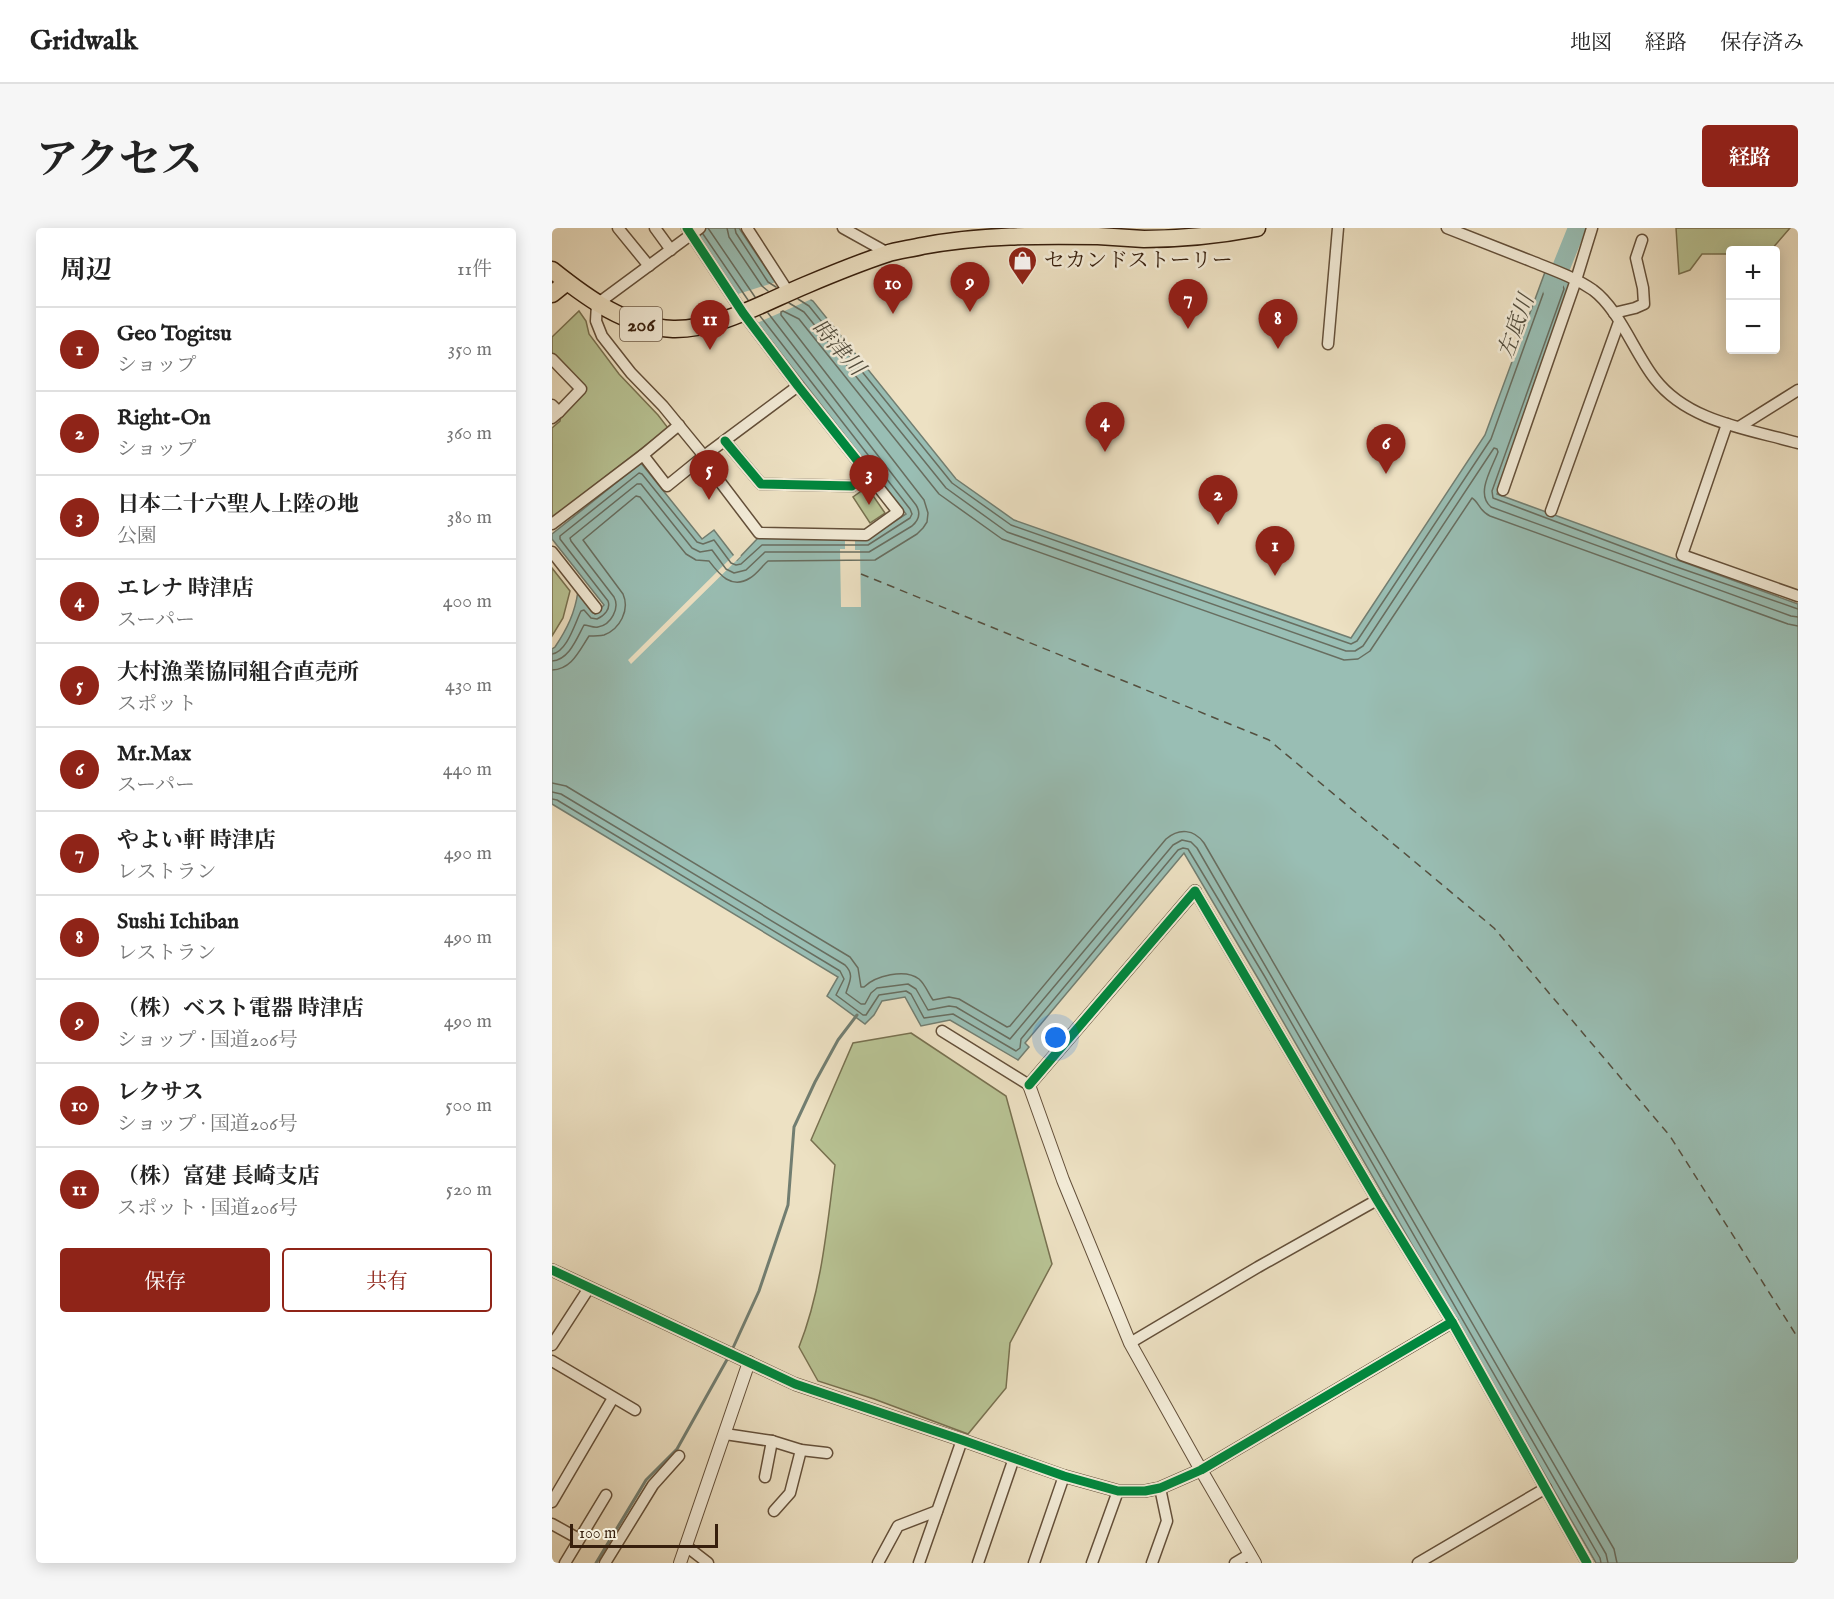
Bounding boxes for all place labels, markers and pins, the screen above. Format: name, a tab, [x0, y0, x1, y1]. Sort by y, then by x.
shop icon: セカンドストーリー	[1007, 244, 1039, 286]
place label: セカンドストーリー	[1044, 248, 1233, 275]
pin: 9	[950, 262, 990, 312]
pin: 10	[874, 264, 912, 314]
pin: 7	[1168, 279, 1208, 329]
pin: 11	[690, 300, 730, 350]
pin: 8	[1258, 300, 1298, 349]
pin: 4	[1086, 402, 1124, 452]
pin: 6	[1366, 424, 1406, 474]
pin: 5	[690, 450, 728, 500]
pin: 3	[850, 456, 888, 505]
pin: 2	[1198, 476, 1238, 525]
pin: 1	[1256, 526, 1294, 576]

